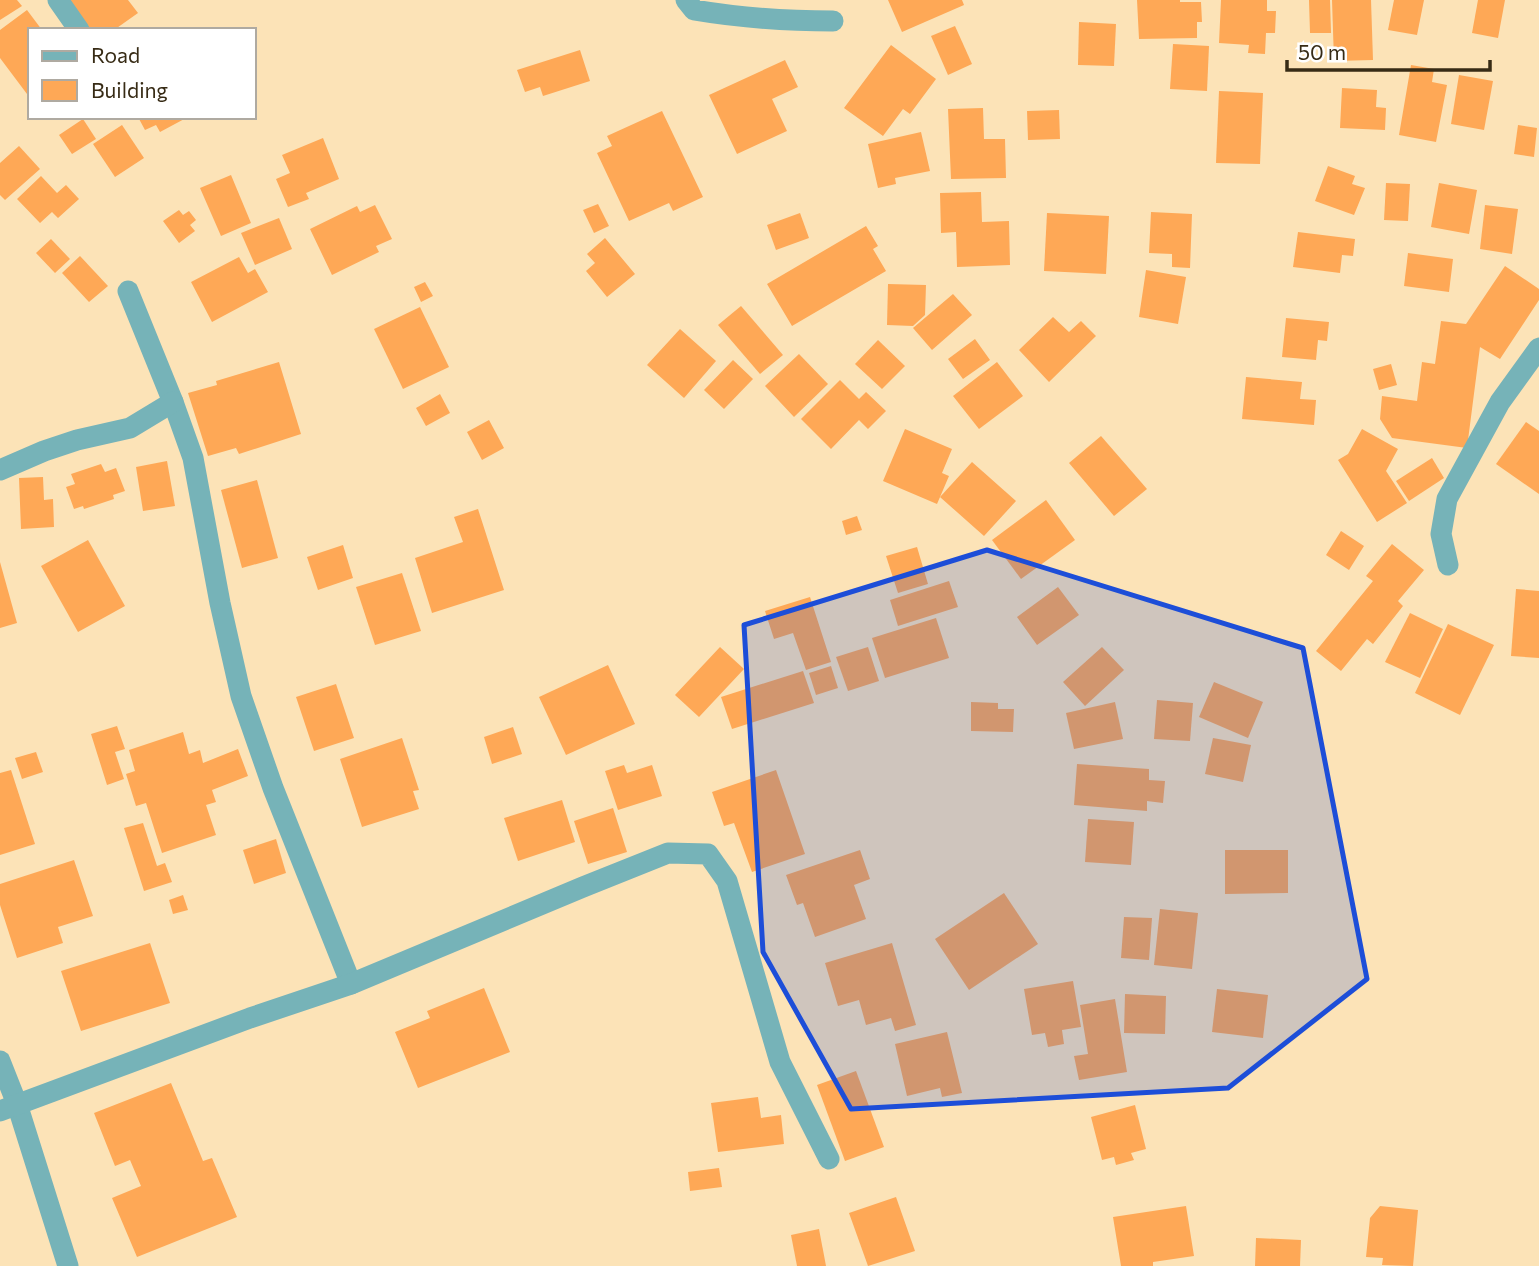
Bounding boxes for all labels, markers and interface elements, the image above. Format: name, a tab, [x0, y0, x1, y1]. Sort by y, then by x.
legend	[28, 28, 256, 119]
scale bar	[1287, 28, 1490, 72]
text: 50 m	[1298, 39, 1346, 64]
text: Road	[91, 42, 140, 67]
text: Building	[91, 77, 168, 102]

